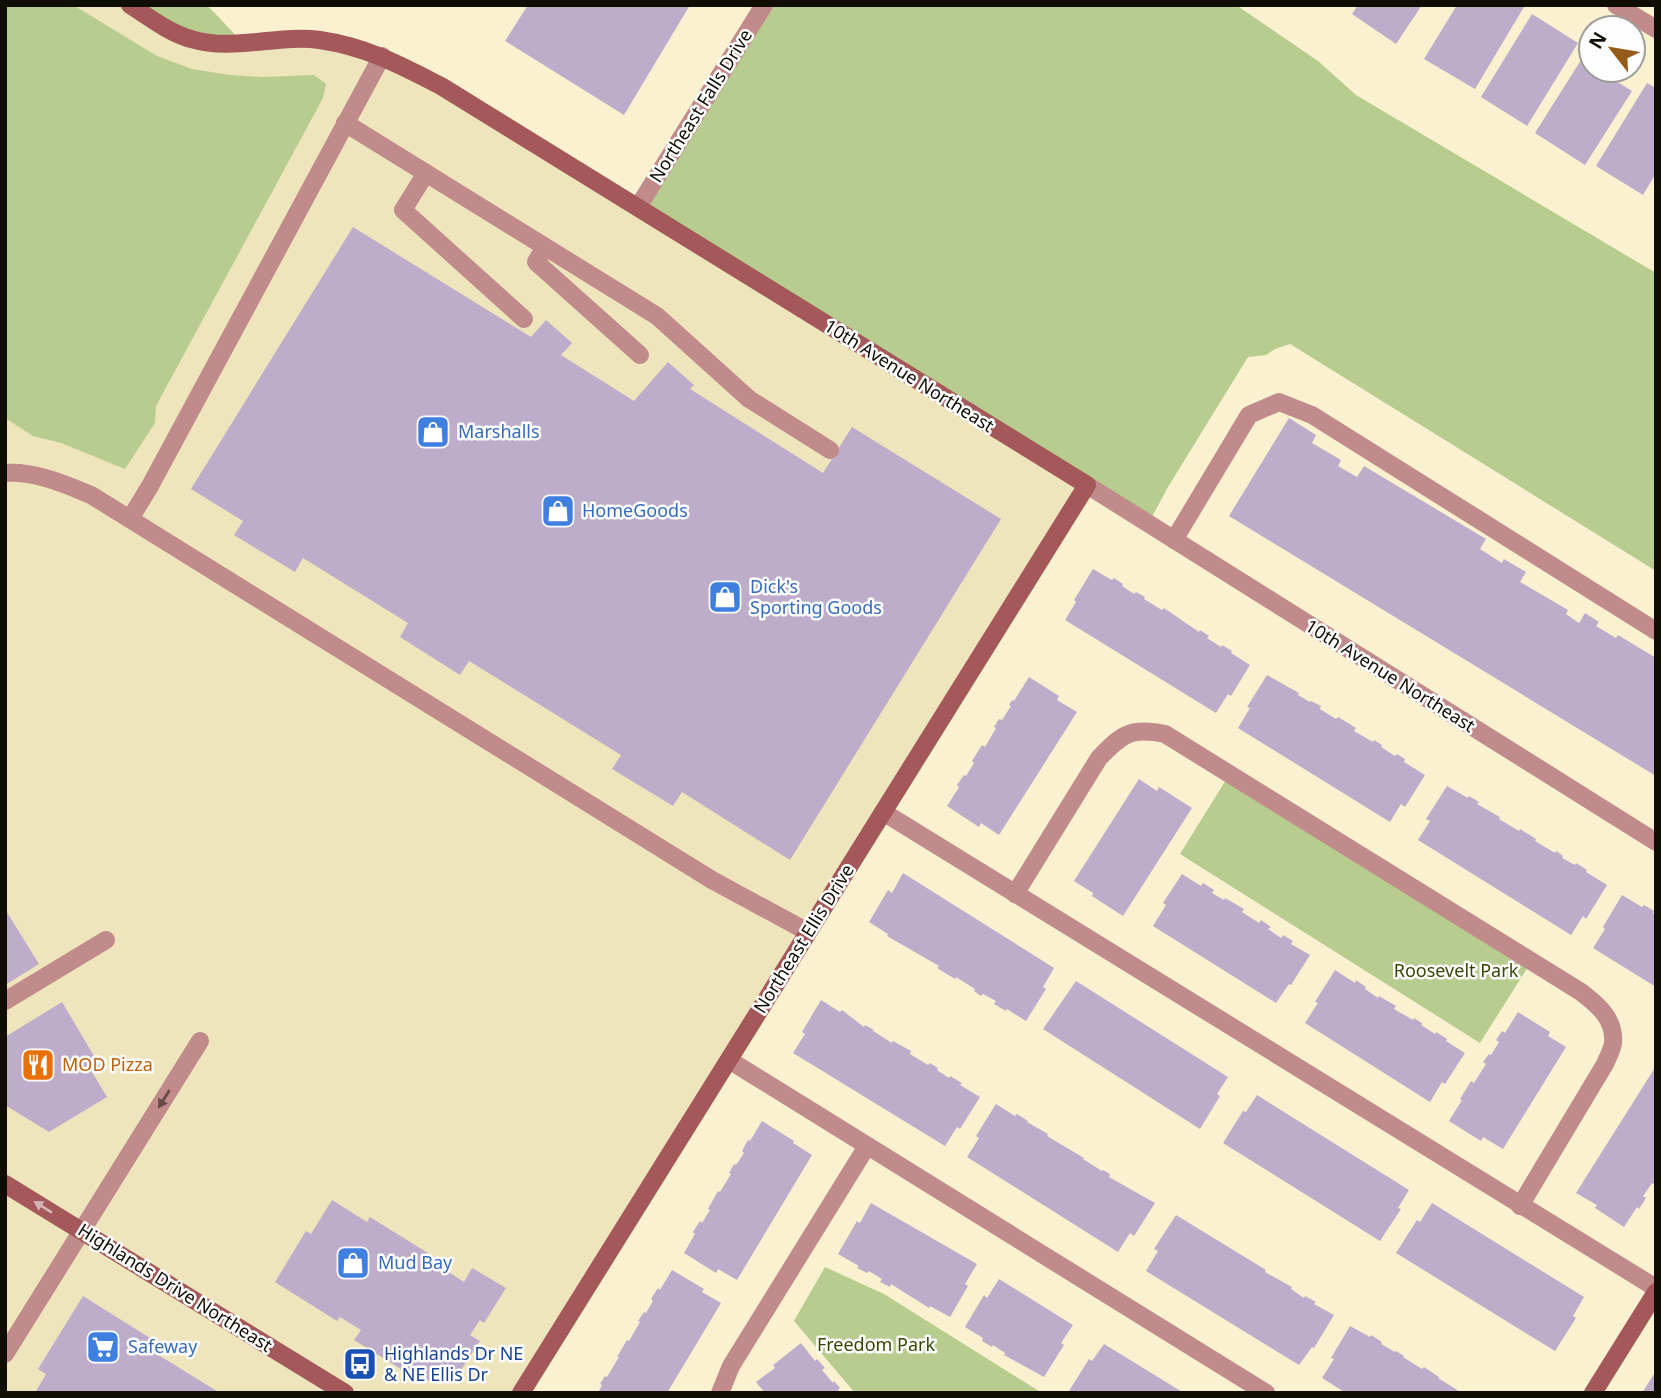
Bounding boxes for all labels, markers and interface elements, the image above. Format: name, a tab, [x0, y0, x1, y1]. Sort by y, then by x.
north arrow	[1577, 14, 1647, 84]
street label: Northeast Falls Drive	[643, 24, 757, 187]
text: N	[1582, 27, 1613, 54]
street label: 10th Avenue Northeast	[820, 313, 999, 437]
shop icon: Marshalls	[414, 413, 452, 451]
place label: Marshalls	[458, 419, 540, 443]
shop icon: HomeGoods	[539, 492, 577, 530]
place label: HomeGoods	[582, 498, 688, 522]
place label: Dick's Sporting Goods	[750, 574, 882, 619]
shop icon: Dick's Sporting Goods	[706, 578, 744, 616]
street label: 10th Avenue Northeast	[1301, 613, 1480, 737]
street label: Northeast Ellis Drive	[748, 859, 859, 1018]
park label: Roosevelt Park	[1394, 958, 1519, 982]
restaurant icon: MOD Pizza	[19, 1046, 57, 1084]
place label: MOD Pizza	[62, 1052, 153, 1076]
one-way arrow	[157, 1089, 170, 1108]
one-way arrow	[34, 1201, 53, 1213]
street label: Highlands Drive Northeast	[74, 1217, 278, 1357]
shop icon: Mud Bay	[334, 1244, 372, 1282]
place label: Mud Bay	[378, 1250, 453, 1274]
supermarket icon: Safeway	[84, 1328, 122, 1366]
park label: Freedom Park	[817, 1332, 935, 1356]
place label: Safeway	[128, 1334, 198, 1358]
place label: Highlands Dr NE & NE Ellis Dr	[384, 1341, 523, 1386]
bus stop icon: Highlands Dr NE & NE Ellis Dr	[341, 1345, 379, 1383]

